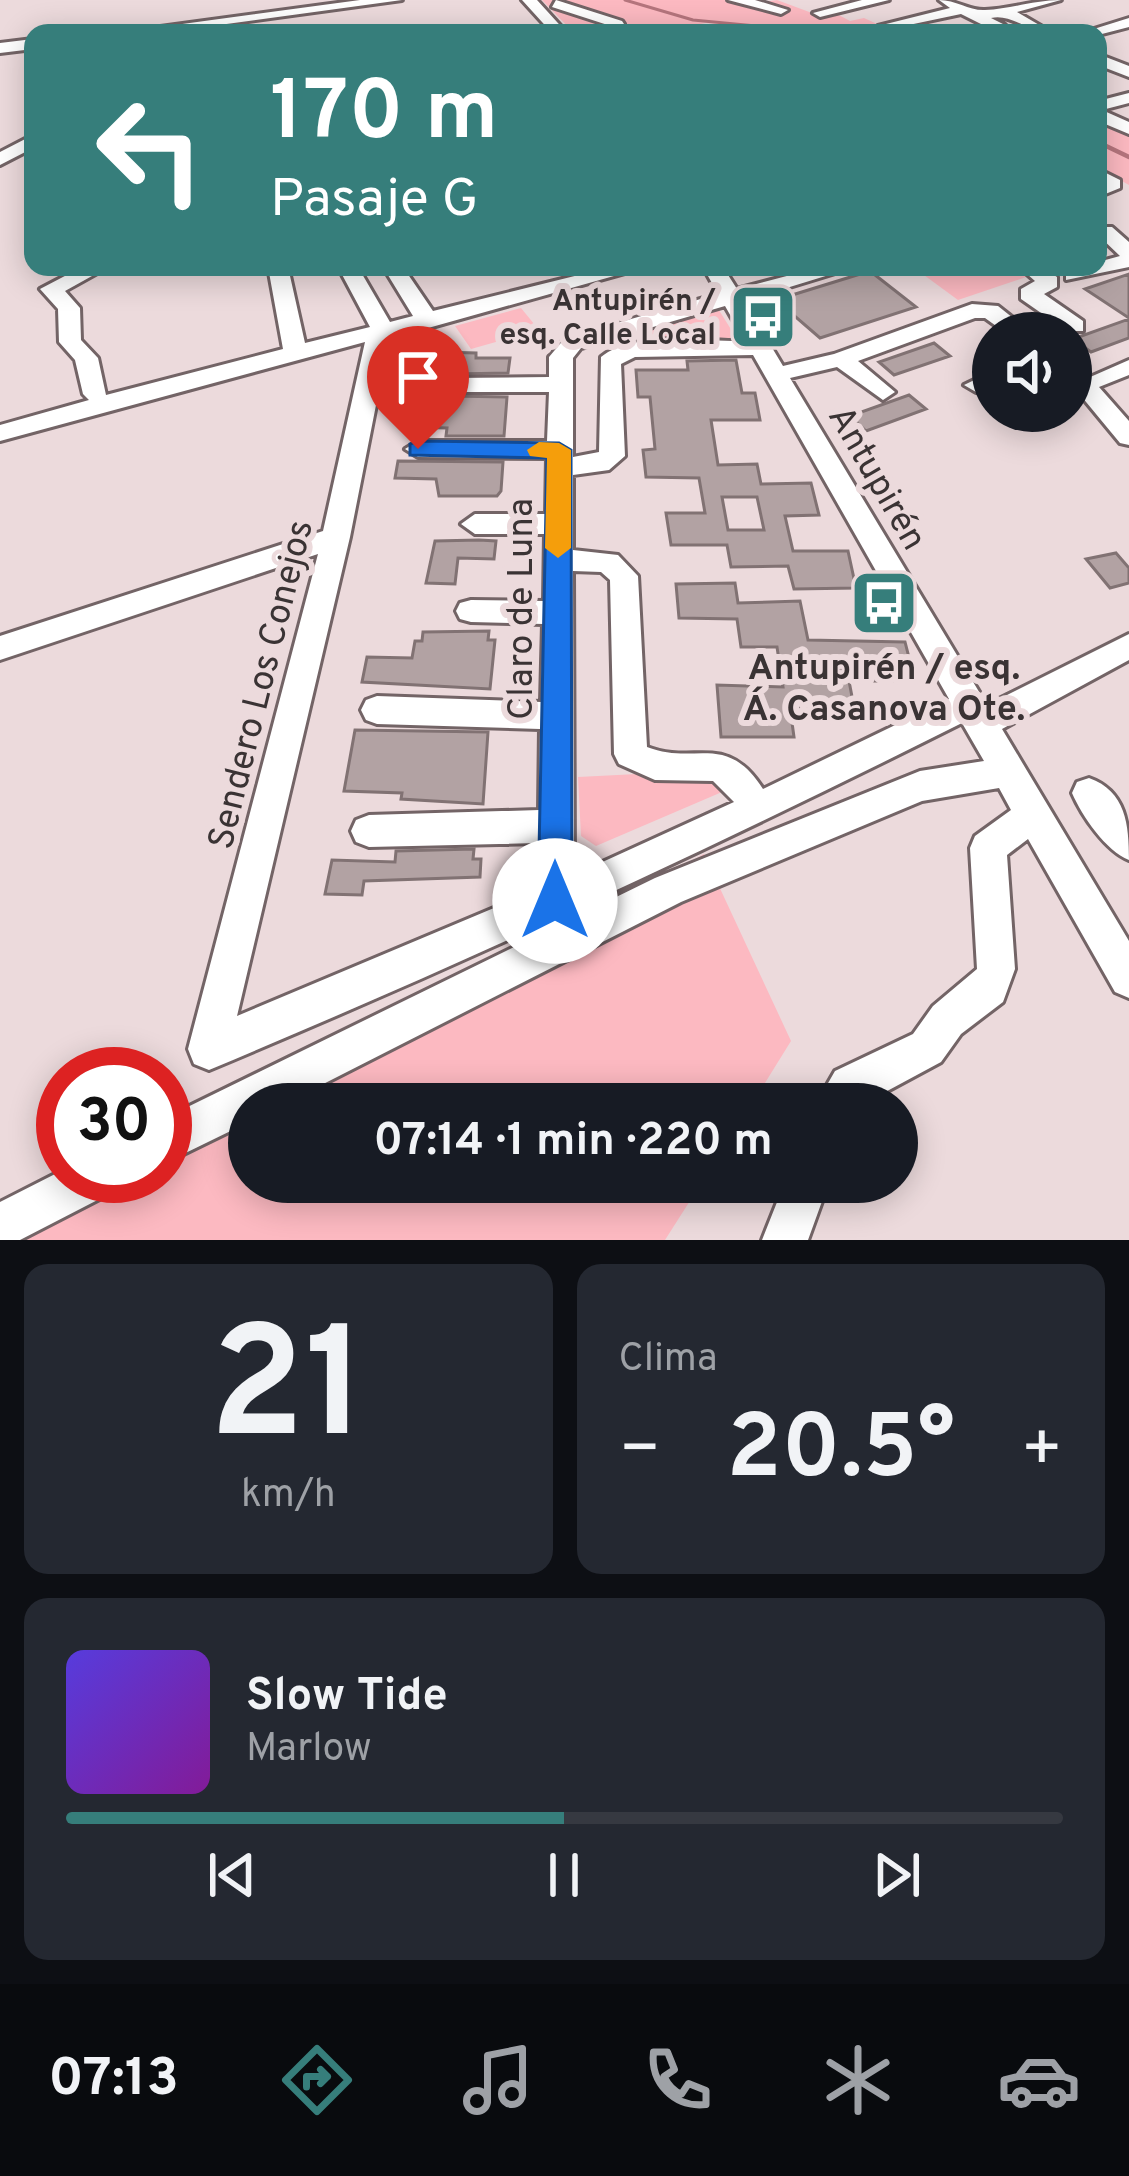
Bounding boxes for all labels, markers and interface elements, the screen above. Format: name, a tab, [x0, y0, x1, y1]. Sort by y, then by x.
text: 170 m	[270, 63, 498, 169]
icon: left	[72, 72, 228, 228]
text: Pasaje G	[270, 167, 479, 236]
bus stop icon: Antupirén / esq. Calle Local	[728, 282, 798, 352]
place label: Antupirén / esq. Calle Local	[500, 284, 716, 355]
map controls	[972, 312, 1092, 432]
button: sound	[972, 312, 1092, 432]
pin	[367, 326, 469, 449]
icon: arrive	[385, 344, 451, 410]
street label: Antupirén	[816, 398, 935, 560]
street label: Claro de Luna	[500, 498, 546, 720]
street label: Sendero Los Conejos	[200, 516, 326, 854]
bus stop icon: Antupirén / esq. Á. Casanova Ote.	[849, 568, 919, 638]
place label: Antupirén / esq. Á. Casanova Ote.	[743, 647, 1025, 734]
position arrow	[492, 838, 618, 964]
speed limit sign: 30	[36, 1047, 192, 1203]
text: 07:14 · 1 min · 220 m	[373, 1114, 773, 1171]
text: 21	[209, 1295, 367, 1493]
text: Clima	[619, 1336, 718, 1385]
text: 20.5°	[726, 1396, 955, 1509]
text: −	[619, 1411, 661, 1494]
text: +	[1020, 1411, 1063, 1494]
text: km/h	[241, 1472, 336, 1521]
text: Slow Tide	[246, 1669, 448, 1726]
text: Marlow	[246, 1726, 372, 1775]
icon: previous	[199, 1842, 265, 1908]
icon: pause	[531, 1842, 597, 1908]
icon: next	[864, 1842, 930, 1908]
icon: directions	[275, 2038, 359, 2122]
icon: music	[456, 2038, 540, 2122]
icon: phone	[636, 2038, 720, 2122]
icon: climate	[816, 2038, 900, 2122]
icon: car	[997, 2038, 1081, 2122]
text: 07:13	[48, 2046, 179, 2115]

